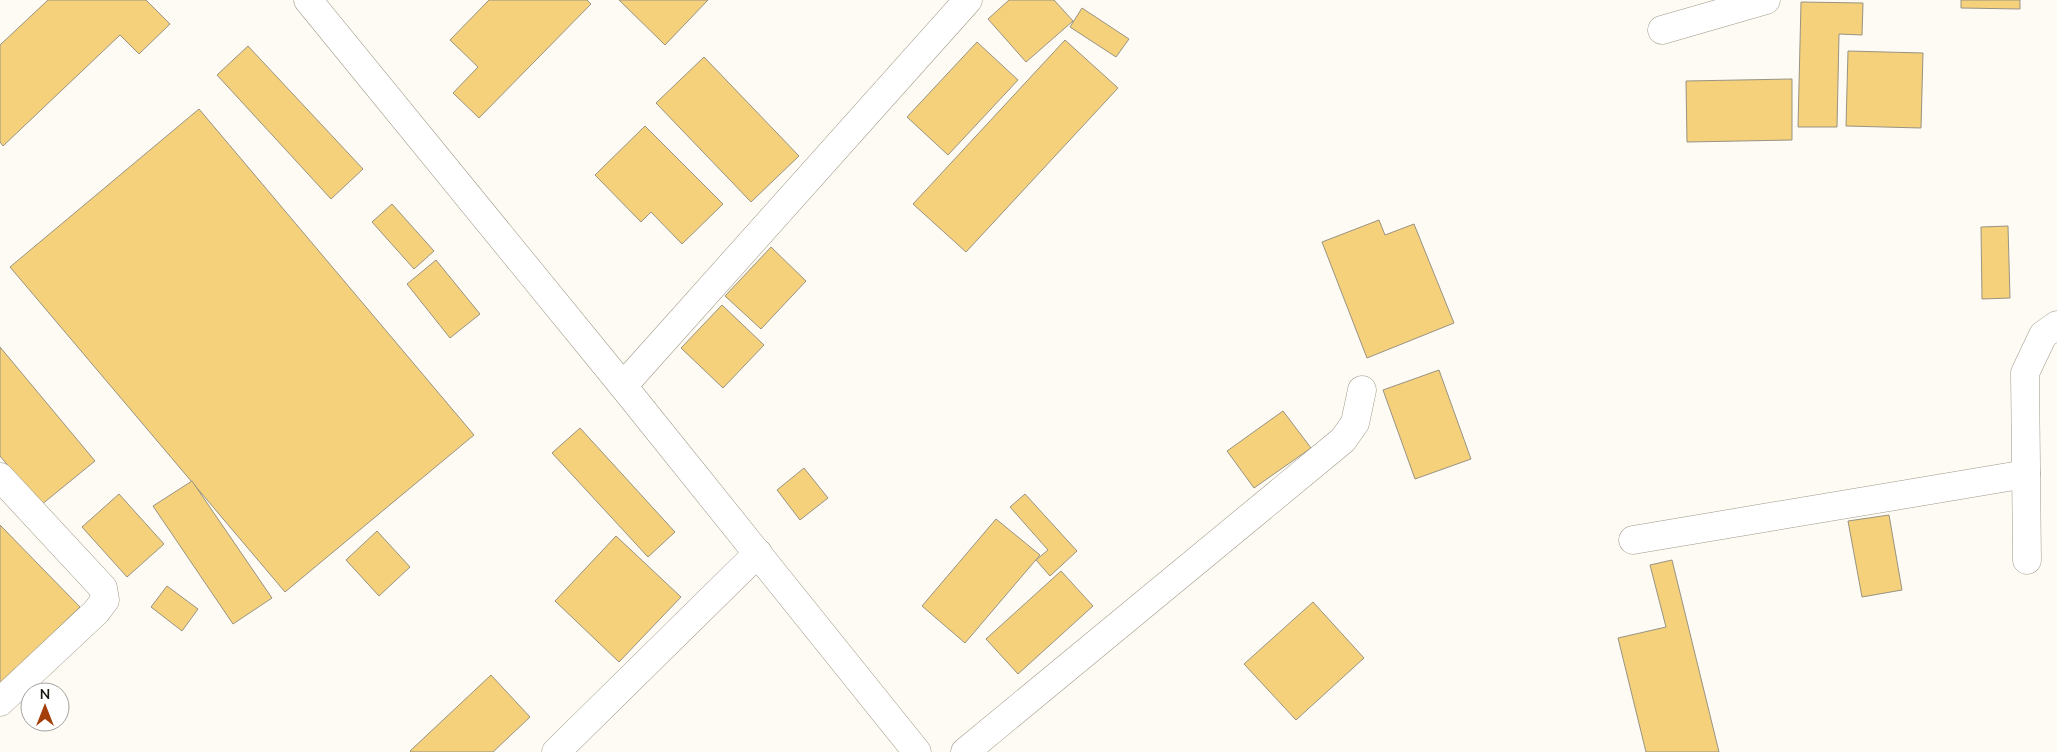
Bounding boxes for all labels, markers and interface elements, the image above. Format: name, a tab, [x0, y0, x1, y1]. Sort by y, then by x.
north arrow	[20, 682, 70, 732]
text: N	[40, 685, 50, 704]

